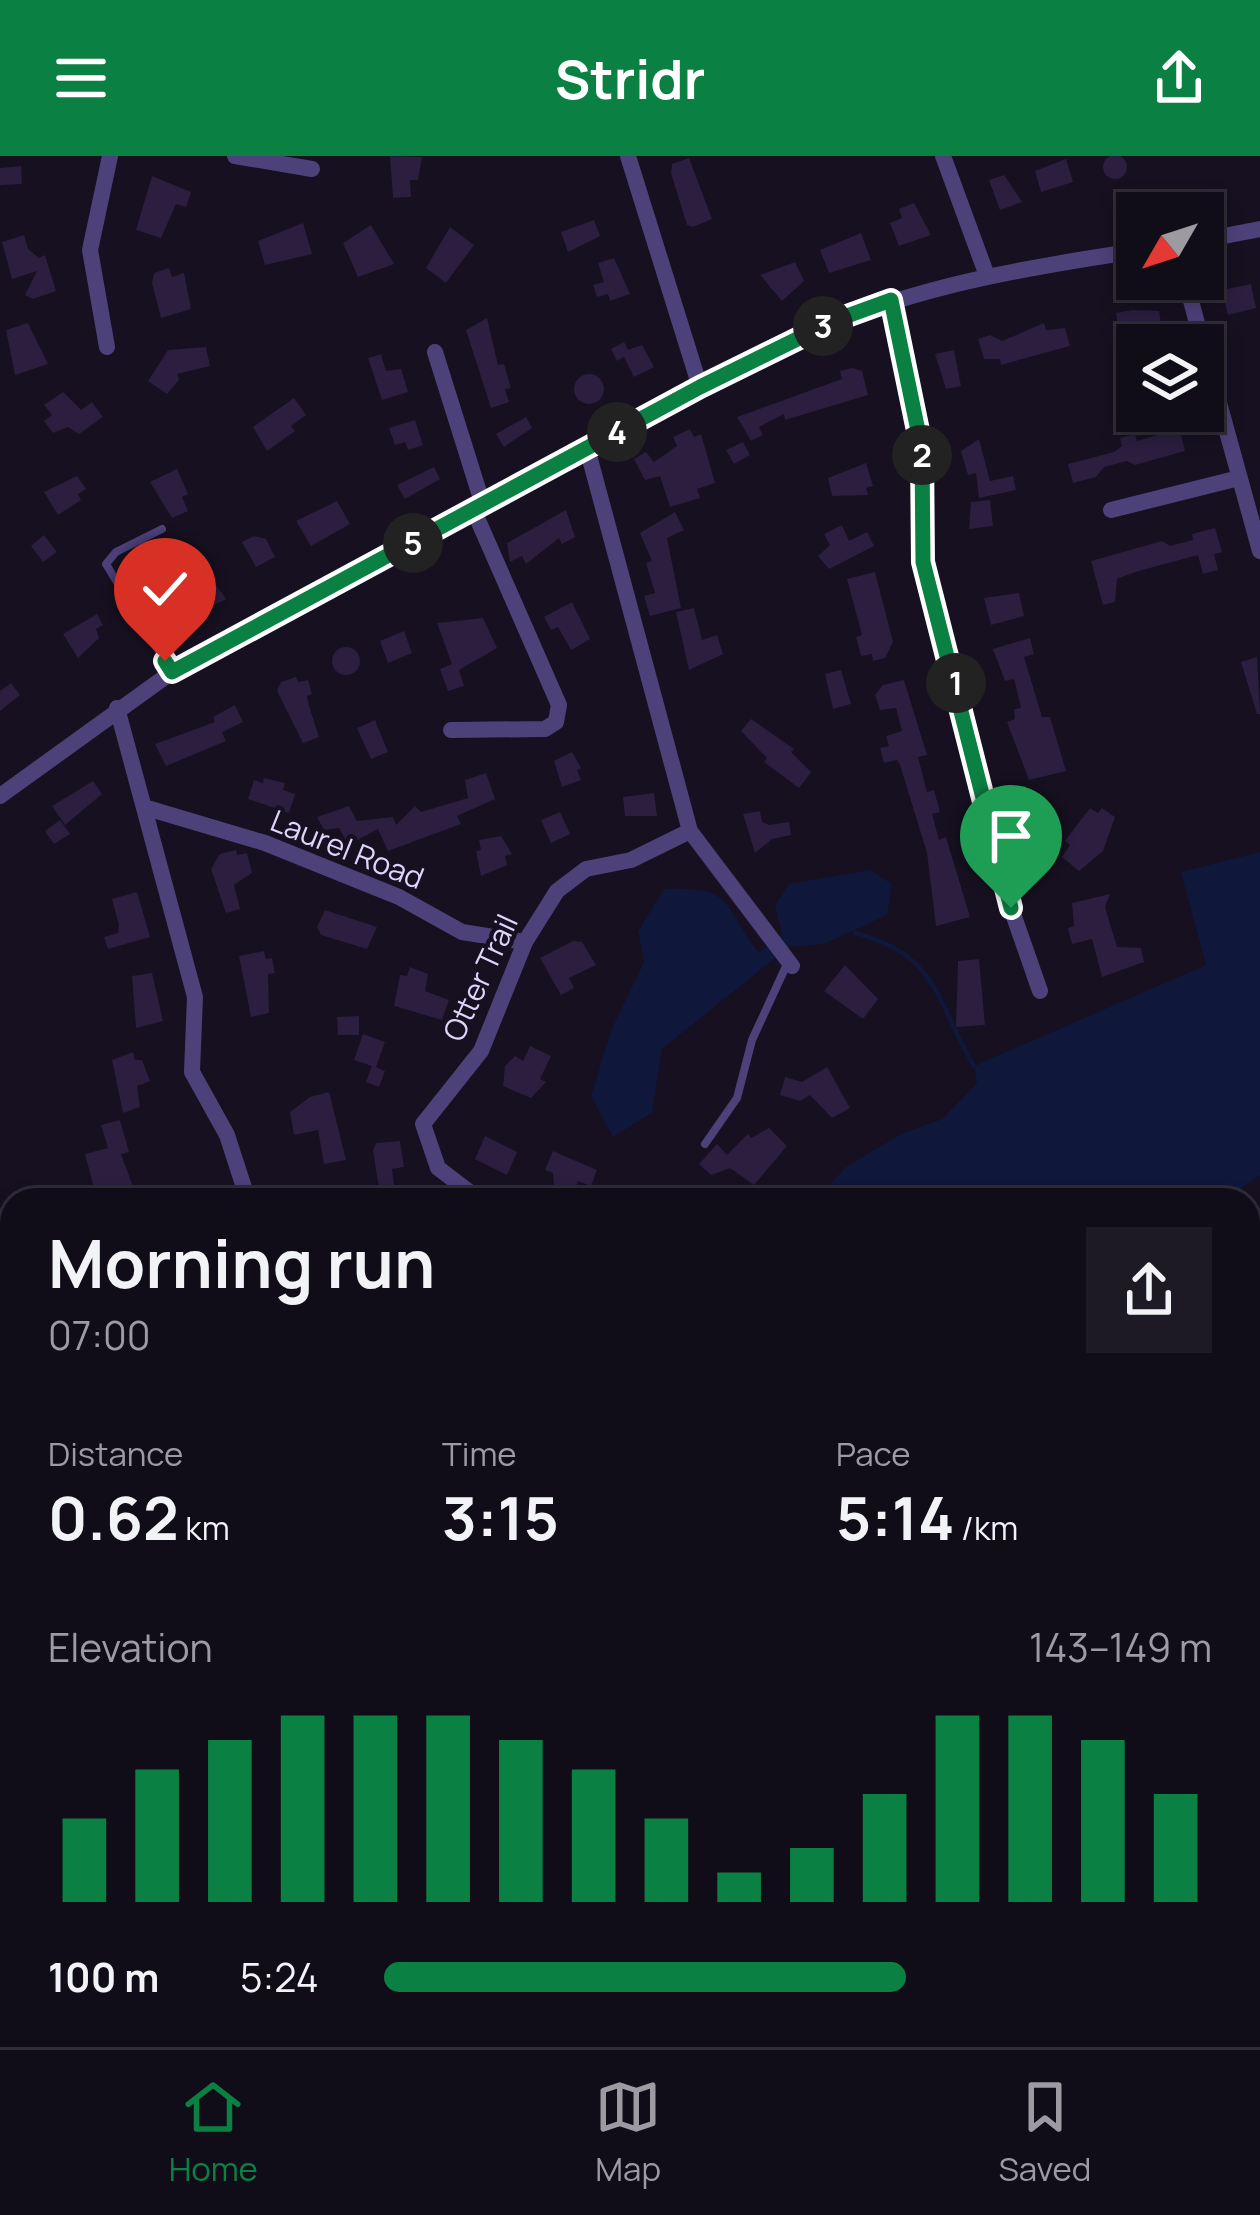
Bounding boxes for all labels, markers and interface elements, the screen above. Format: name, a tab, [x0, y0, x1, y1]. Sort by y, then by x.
text: Stridr	[555, 41, 705, 115]
icon: menu	[48, 45, 114, 111]
icon: share	[1146, 45, 1212, 111]
north arrow	[1116, 192, 1224, 300]
map controls	[1116, 192, 1224, 432]
pin: 3	[793, 296, 853, 356]
text: 3	[813, 303, 833, 348]
button: layers	[1116, 324, 1224, 432]
pin: 4	[587, 402, 647, 462]
text: 4	[607, 409, 627, 454]
pin: 2	[892, 425, 952, 485]
text: 2	[912, 432, 932, 477]
pin: 5	[383, 513, 443, 573]
text: 5	[403, 520, 423, 565]
pin	[114, 538, 216, 661]
icon: check	[132, 556, 198, 622]
pin: 1	[926, 653, 986, 713]
text: 1	[949, 660, 963, 705]
pin	[960, 785, 1062, 908]
street label: Laurel Road	[265, 799, 430, 898]
icon: arrive	[978, 803, 1044, 869]
street label: Otter Trail	[432, 907, 527, 1047]
text: Morning run	[48, 1218, 435, 1308]
button: share	[1086, 1227, 1212, 1353]
text: 07:00	[48, 1308, 151, 1362]
text: Distance	[48, 1431, 183, 1476]
text: Time	[442, 1431, 517, 1476]
text: Pace	[836, 1431, 911, 1476]
text: 0.62	[48, 1476, 179, 1558]
text: 3:15	[442, 1476, 559, 1558]
text: 5:14	[836, 1476, 955, 1558]
text: km	[179, 1505, 230, 1550]
text: /km	[955, 1505, 1018, 1550]
text: Elevation	[48, 1620, 213, 1674]
text: 143–149 m	[1029, 1620, 1212, 1674]
text: 100 m	[48, 1950, 159, 2004]
text: 5:24	[240, 1950, 319, 2004]
tab: Home	[169, 2074, 258, 2191]
tab: Map	[595, 2074, 661, 2191]
tab: Saved	[998, 2074, 1091, 2191]

